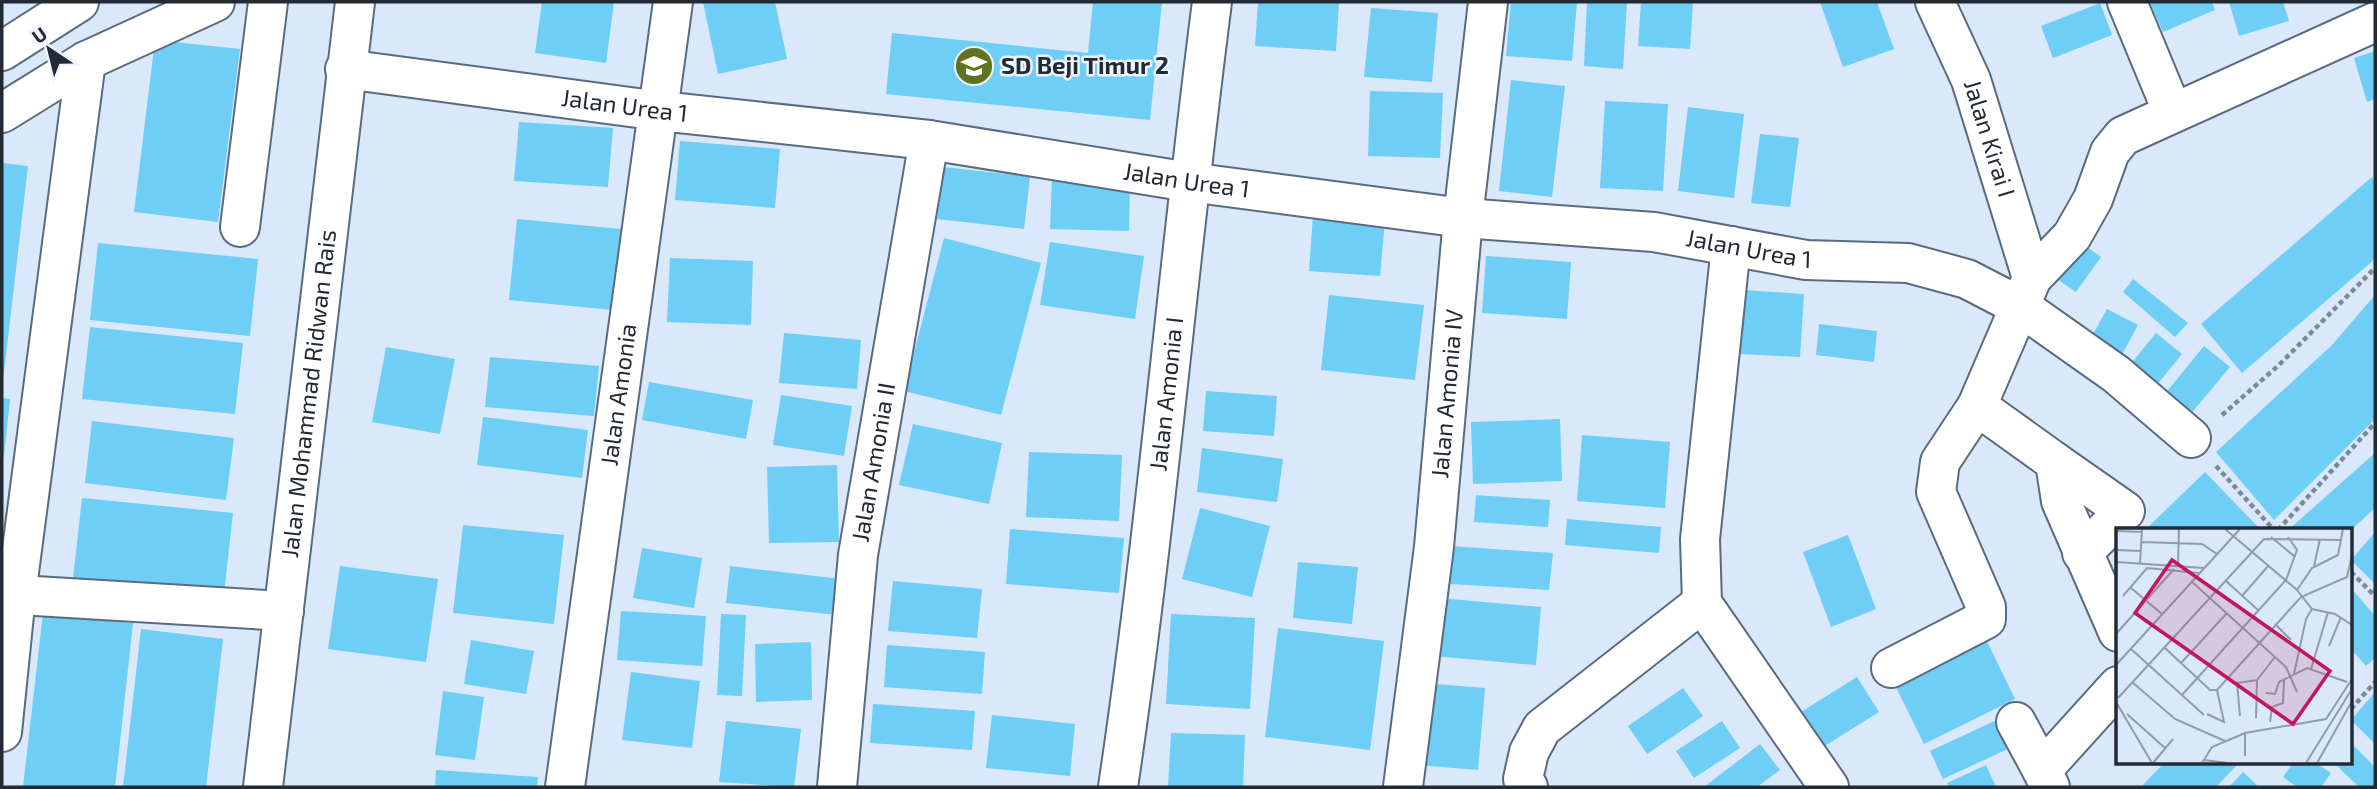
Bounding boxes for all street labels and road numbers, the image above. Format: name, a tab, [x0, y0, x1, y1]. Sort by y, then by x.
street label: Jalan Kirai I	[1959, 76, 2022, 200]
street label: Jalan Urea 1	[560, 82, 689, 127]
street label: Jalan Urea 1	[1121, 156, 1251, 203]
street label: Jalan Urea 1	[1684, 222, 1812, 273]
street label: Jalan Mohammad Ridwan Rais	[274, 228, 341, 559]
street label: Jalan Amonia IV	[1424, 307, 1468, 479]
street label: Jalan Amonia I	[1142, 315, 1188, 472]
street label: Jalan Amonia	[593, 322, 642, 467]
street label: Jalan Amonia II	[845, 380, 900, 544]

